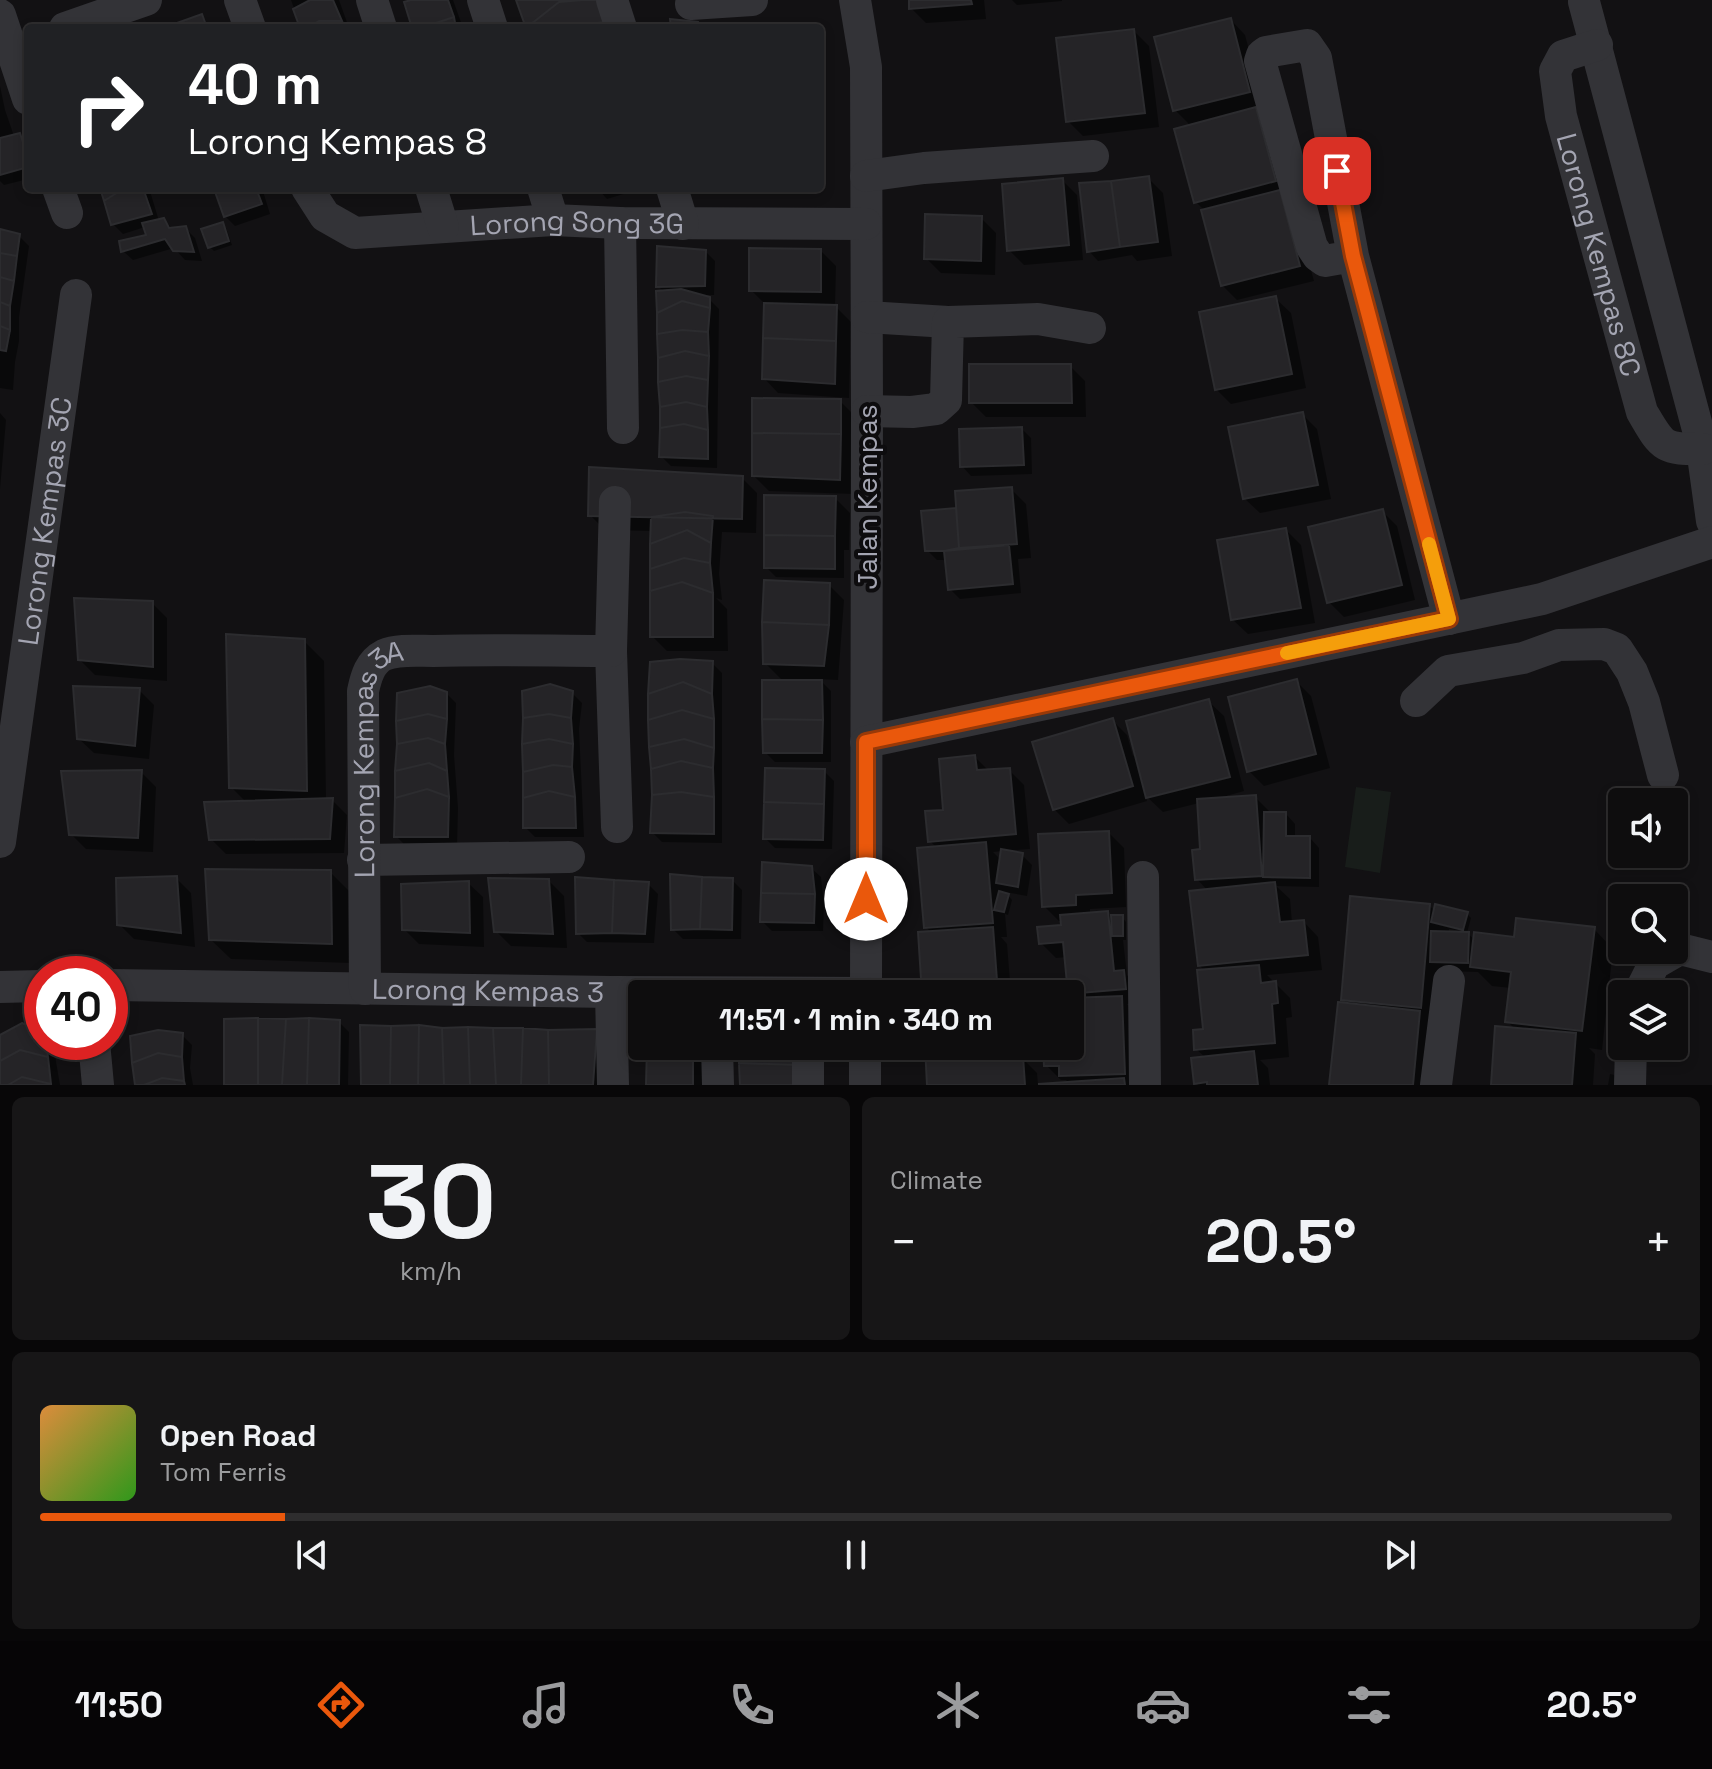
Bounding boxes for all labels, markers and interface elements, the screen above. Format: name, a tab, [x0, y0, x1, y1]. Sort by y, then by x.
text: 40 m	[188, 49, 322, 120]
icon: right	[56, 56, 160, 160]
text: Lorong Kempas 8	[188, 119, 487, 165]
street label: Lorong Kempas 8C	[1549, 129, 1649, 381]
pin	[1303, 137, 1371, 205]
icon: arrive	[1315, 149, 1359, 193]
street label: Lorong Song 3G	[469, 202, 684, 243]
street label: Lorong Kempas 3C	[10, 395, 80, 648]
street label: Jalan Kempas	[849, 404, 885, 590]
street label: Lorong Kempas 3A	[345, 633, 406, 878]
map controls	[1608, 788, 1688, 1060]
button: sound	[1608, 788, 1688, 868]
position arrow	[824, 857, 908, 941]
button: search	[1608, 884, 1688, 964]
speed limit sign: 40	[24, 956, 128, 1060]
street label: Lorong Kempas 3	[372, 971, 604, 1010]
button: layers	[1608, 980, 1688, 1060]
text: 11:51 · 1 min · 340 m	[719, 1000, 993, 1039]
text: 30	[366, 1136, 496, 1268]
text: Climate	[890, 1163, 983, 1197]
text: 20.5°	[1205, 1203, 1357, 1280]
text: −	[890, 1214, 917, 1270]
text: +	[1645, 1214, 1672, 1270]
text: km/h	[400, 1254, 462, 1288]
text: Open Road	[160, 1416, 316, 1455]
text: Tom Ferris	[160, 1455, 287, 1489]
icon: previous	[290, 1533, 334, 1577]
icon: pause	[834, 1533, 878, 1577]
icon: next	[1378, 1533, 1422, 1577]
icon: directions	[313, 1677, 369, 1733]
icon: music	[518, 1677, 574, 1733]
icon: phone	[724, 1677, 780, 1733]
icon: climate	[930, 1677, 986, 1733]
icon: car	[1135, 1677, 1191, 1733]
icon: filters	[1341, 1677, 1397, 1733]
text: 11:50	[75, 1682, 163, 1728]
text: 20.5°	[1546, 1682, 1637, 1728]

